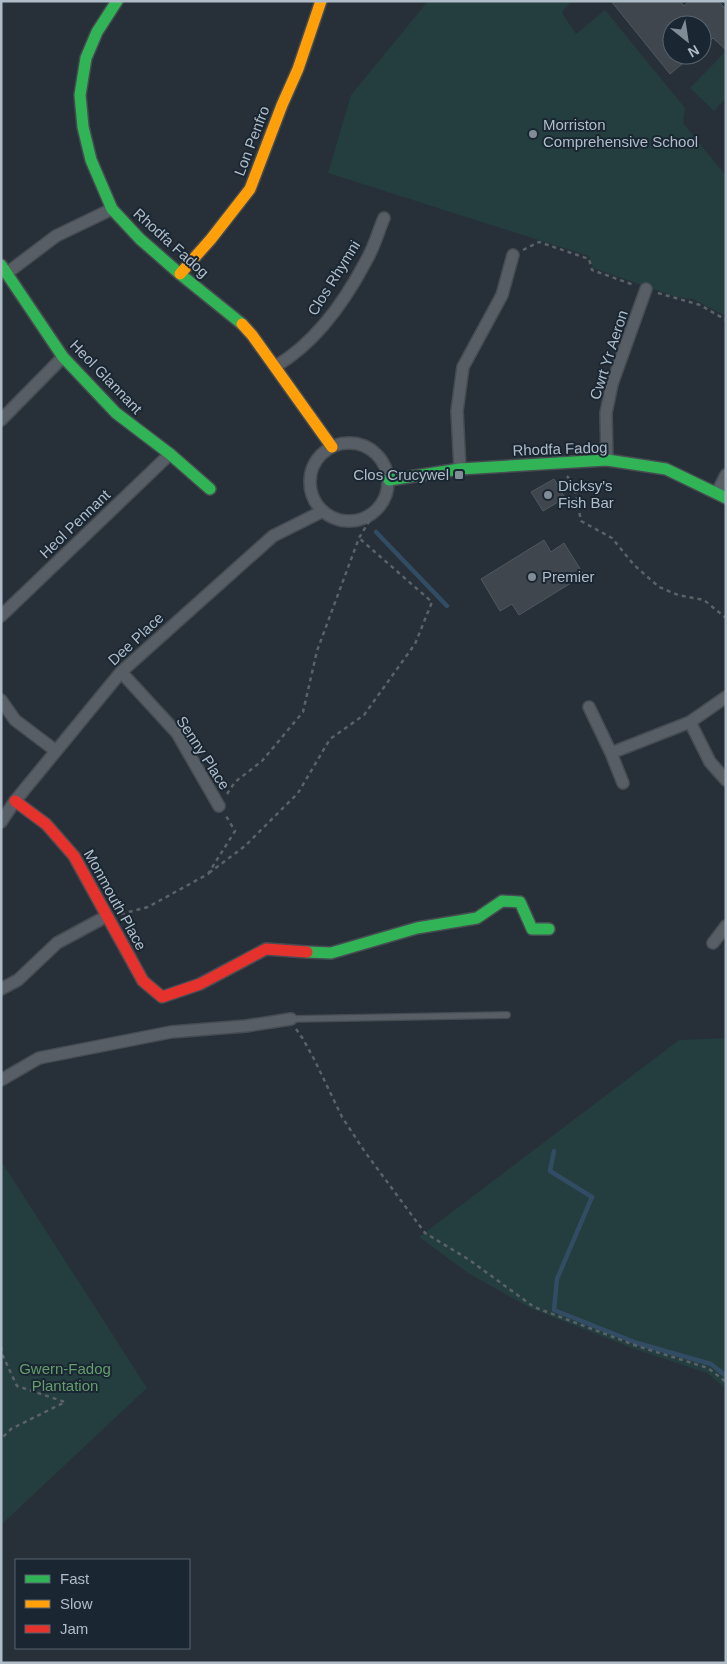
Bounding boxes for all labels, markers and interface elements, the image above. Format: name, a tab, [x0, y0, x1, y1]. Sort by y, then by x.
north arrow	[662, 15, 712, 65]
text: N	[685, 42, 702, 61]
street label: Lon Penfro	[230, 104, 273, 178]
place label: Morriston Comprehensive School	[543, 116, 698, 150]
marker: Morriston Comprehensive School	[527, 128, 539, 140]
street label: Rhodfa Fadog	[130, 205, 212, 281]
street label: Clos Rhymni	[304, 237, 363, 318]
street label: Cwrt Yr Aeron	[586, 308, 631, 402]
street label: Heol Glannant	[67, 336, 146, 418]
street label: Rhodfa Fadog	[512, 438, 608, 459]
place label: Clos Crucywel	[353, 466, 449, 483]
marker: Clos Crucywel	[453, 469, 465, 481]
place label: Dicksy's Fish Bar	[558, 477, 614, 511]
street label: Heol Pennant	[36, 485, 114, 561]
marker: Dicksy's Fish Bar	[542, 489, 554, 501]
place label: Premier	[542, 568, 595, 585]
marker: Premier	[526, 571, 538, 583]
street label: Dee Place	[105, 609, 167, 668]
street label: Senny Place	[173, 713, 233, 793]
street label: Monmouth Place	[81, 846, 150, 953]
park label: Gwern-Fadog Plantation	[19, 1360, 111, 1394]
legend	[15, 1559, 190, 1649]
text: Fast	[60, 1570, 90, 1587]
text: Slow	[60, 1595, 93, 1612]
text: Jam	[60, 1620, 88, 1637]

